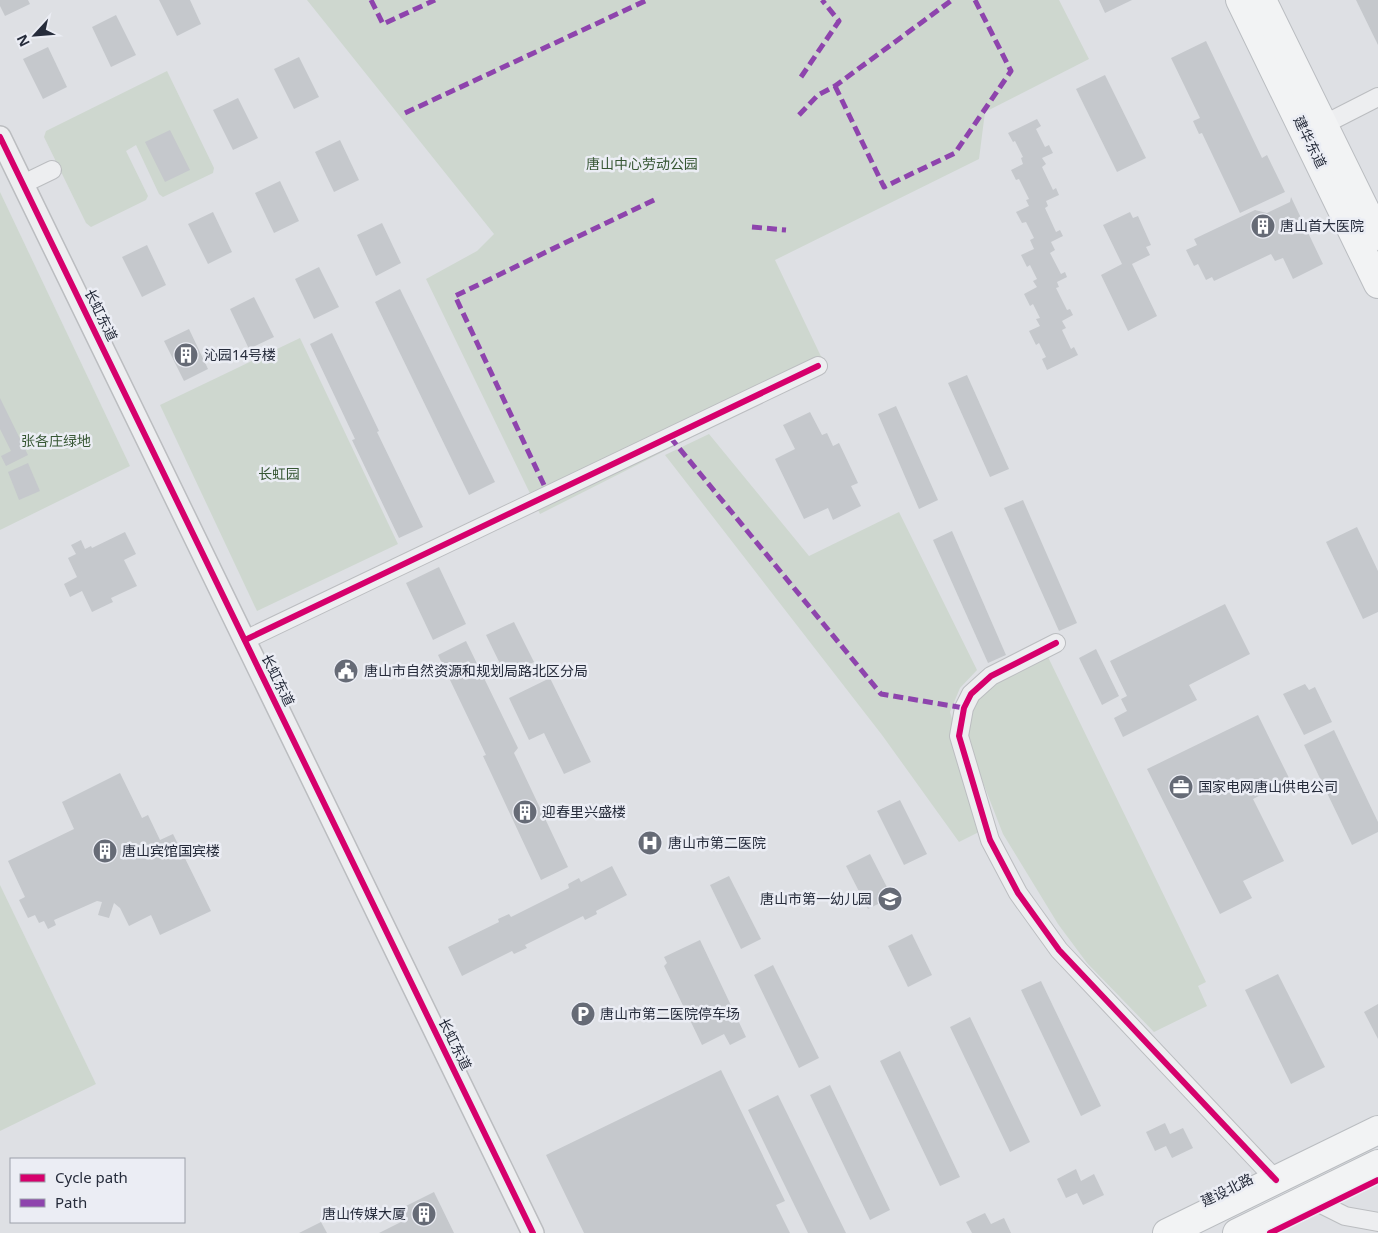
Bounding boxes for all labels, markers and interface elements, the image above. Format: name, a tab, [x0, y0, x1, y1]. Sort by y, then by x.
north arrow	[10, 10, 60, 60]
text: N	[12, 32, 34, 50]
street label: 建华东道	[1290, 112, 1331, 171]
park label: 唐山中心劳动公园	[586, 154, 698, 173]
building icon: 唐山首大医院	[1250, 213, 1276, 239]
place label: 唐山首大医院	[1280, 216, 1364, 235]
street label: 长虹东道	[81, 285, 122, 344]
building icon: 沁园14号楼	[173, 342, 199, 368]
place label: 沁园14号楼	[204, 345, 276, 364]
park label: 张各庄绿地	[21, 431, 91, 450]
park label: 长虹园	[258, 464, 300, 483]
street label: 长虹东道	[258, 650, 299, 709]
public building icon: 唐山市自然资源和规划局路北区分局	[333, 658, 359, 684]
place label: 唐山市自然资源和规划局路北区分局	[364, 661, 588, 680]
office icon: 国家电网唐山供电公司	[1168, 774, 1194, 800]
place label: 国家电网唐山供电公司	[1198, 777, 1338, 796]
building icon: 迎春里兴盛楼	[512, 799, 538, 825]
place label: 迎春里兴盛楼	[542, 802, 626, 821]
hospital icon: 唐山市第二医院	[637, 830, 663, 856]
place label: 唐山市第二医院	[668, 833, 766, 852]
building icon: 唐山宾馆国宾楼	[92, 838, 118, 864]
place label: 唐山宾馆国宾楼	[122, 841, 220, 860]
school or university icon: 唐山市第一幼儿园	[877, 886, 903, 912]
place label: 唐山市第一幼儿园	[760, 889, 872, 908]
parking icon: 唐山市第二医院停车场	[570, 1001, 596, 1027]
place label: 唐山市第二医院停车场	[600, 1004, 740, 1023]
street label: 长虹东道	[435, 1014, 476, 1073]
legend	[10, 1158, 185, 1223]
text: Cycle path	[55, 1167, 128, 1187]
street label: 建设北路	[1197, 1169, 1256, 1210]
text: Path	[55, 1192, 87, 1212]
building icon: 唐山传媒大厦	[411, 1201, 437, 1227]
place label: 唐山传媒大厦	[322, 1204, 406, 1223]

